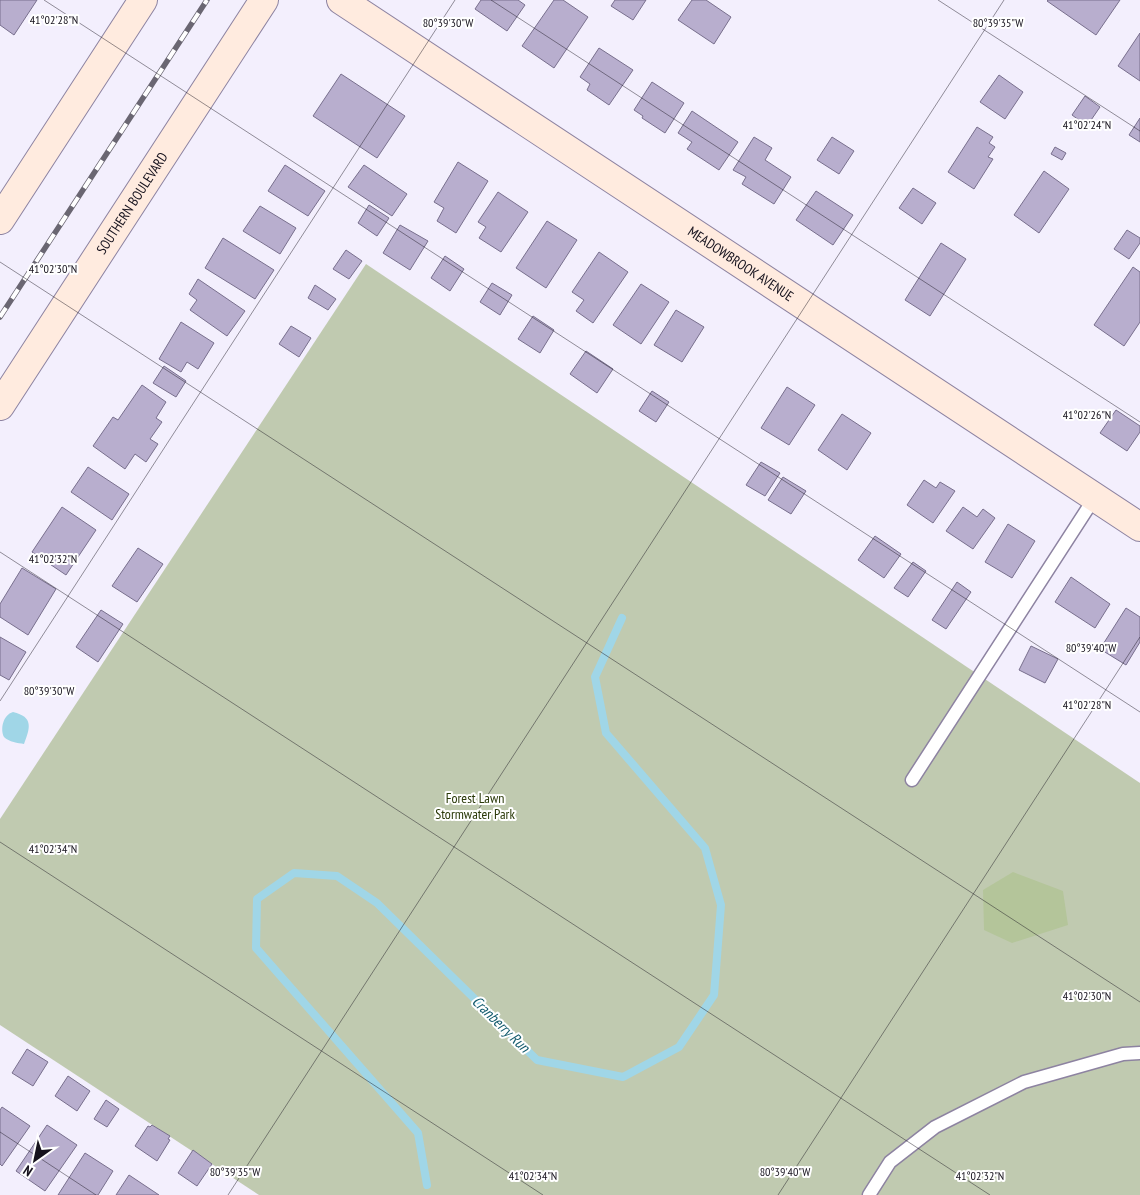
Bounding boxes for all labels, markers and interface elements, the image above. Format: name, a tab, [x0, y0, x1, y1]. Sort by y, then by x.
text: 41°02'28"N	[30, 12, 78, 27]
text: 80°39'30"W	[423, 15, 473, 30]
text: 80°39'35"W	[973, 15, 1023, 30]
text: 41°02'24"N	[1063, 117, 1111, 132]
street label: SOUTHERN BOULEVARD	[92, 149, 172, 258]
street label: MEADOWBROOK AVENUE	[685, 222, 797, 305]
text: 41°02'30"N	[29, 261, 77, 276]
text: 41°02'26"N	[1063, 407, 1111, 422]
text: 41°02'32"N	[29, 551, 77, 566]
text: 80°39'40"W	[1066, 640, 1116, 655]
text: 80°39'30"W	[24, 683, 74, 698]
text: 41°02'28"N	[1063, 697, 1111, 712]
park label: Forest Lawn Stormwater Park	[435, 789, 515, 823]
text: 41°02'34"N	[29, 841, 77, 856]
text: 41°02'30"N	[1063, 988, 1111, 1003]
water label: Cranberry Run	[468, 992, 535, 1057]
north arrow	[10, 1135, 60, 1185]
text: N	[20, 1161, 36, 1181]
text: 80°39'35"W	[210, 1164, 260, 1179]
text: 80°39'40"W	[760, 1164, 810, 1179]
text: 41°02'34"N	[509, 1168, 557, 1183]
text: 41°02'32"N	[956, 1168, 1004, 1183]

